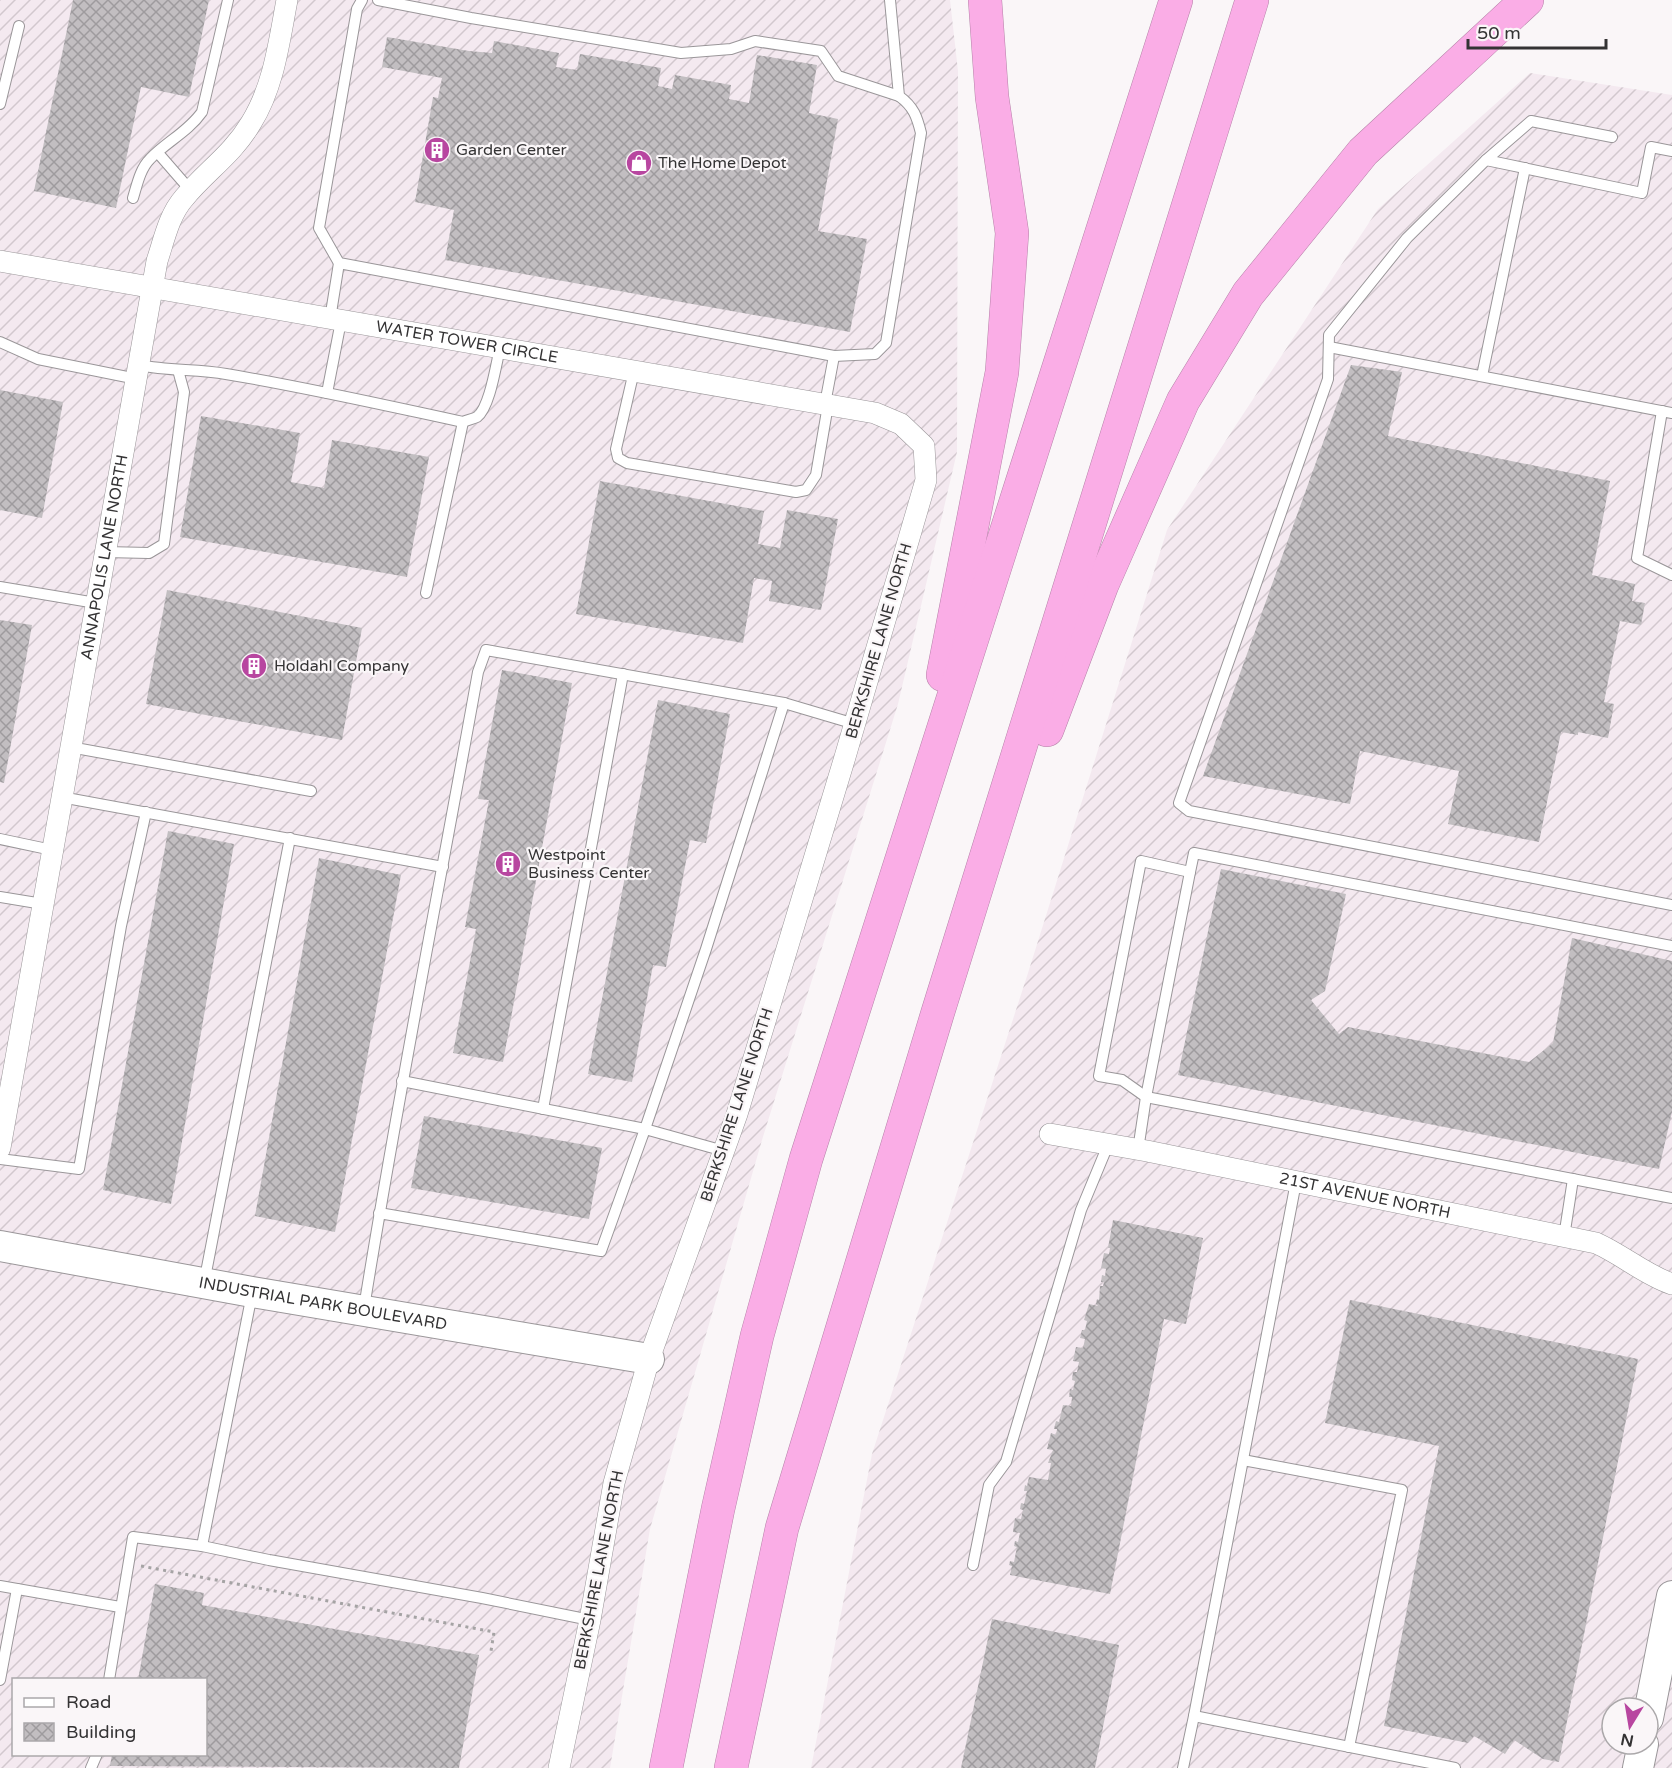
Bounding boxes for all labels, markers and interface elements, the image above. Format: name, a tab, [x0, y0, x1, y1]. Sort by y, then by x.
scale bar	[1468, 12, 1606, 50]
text: 50 m	[1477, 22, 1521, 44]
building icon: Garden Center	[422, 135, 452, 165]
place label: Garden Center	[456, 140, 568, 160]
shop icon: The Home Depot	[624, 148, 654, 178]
place label: The Home Depot	[658, 153, 787, 173]
street label: WATER TOWER CIRCLE	[374, 316, 560, 368]
street label: ANNAPOLIS LANE NORTH	[77, 453, 133, 662]
street label: BERKSHIRE LANE NORTH	[841, 541, 917, 741]
building icon: Holdahl Company	[239, 651, 269, 681]
place label: Holdahl Company	[274, 656, 410, 676]
place label: Westpoint Business Center	[528, 845, 650, 883]
building icon: Westpoint Business Center	[493, 849, 523, 879]
street label: BERKSHIRE LANE NORTH	[696, 1005, 778, 1205]
street label: 21ST AVENUE NORTH	[1278, 1168, 1452, 1223]
street label: INDUSTRIAL PARK BOULEVARD	[197, 1272, 449, 1335]
street label: BERKSHIRE LANE NORTH	[570, 1469, 628, 1671]
legend	[12, 1678, 207, 1756]
text: Road	[66, 1691, 111, 1713]
north arrow	[1600, 1696, 1660, 1756]
text: Building	[66, 1721, 136, 1743]
text: N	[1619, 1729, 1636, 1751]

